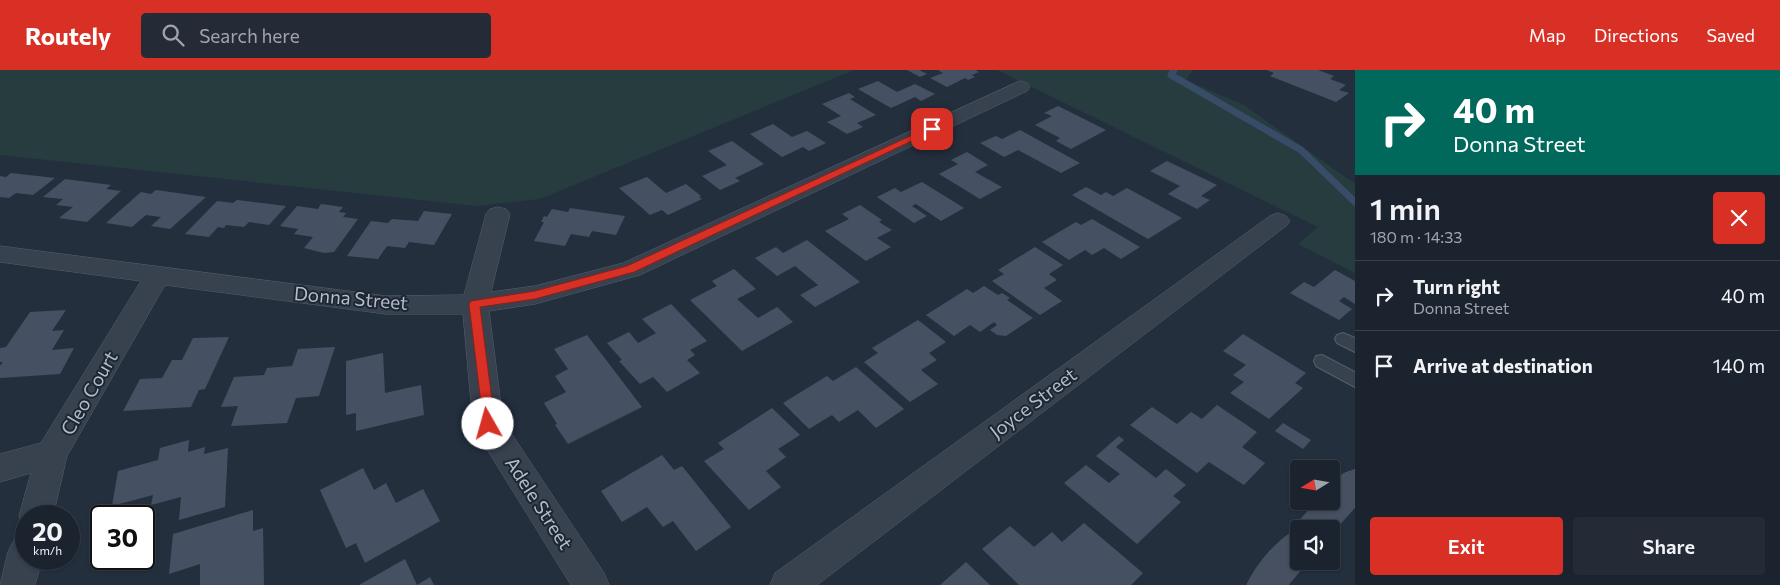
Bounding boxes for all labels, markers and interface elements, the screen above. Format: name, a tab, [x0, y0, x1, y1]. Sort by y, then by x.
search box	[141, 13, 491, 58]
text: Routely	[25, 21, 111, 50]
icon: search	[159, 21, 187, 49]
text: Search here	[199, 24, 300, 47]
text: Map	[1529, 24, 1566, 46]
text: Directions	[1594, 24, 1678, 46]
text: Saved	[1706, 24, 1755, 46]
text: 40 m	[1453, 87, 1535, 130]
icon: right	[1370, 90, 1435, 155]
pin	[911, 108, 953, 150]
icon: arrive	[918, 115, 946, 143]
text: Donna Street	[1453, 130, 1585, 157]
text: 1 min	[1370, 189, 1441, 226]
button: close	[1713, 192, 1765, 244]
text: 180 m · 14:33	[1370, 227, 1462, 246]
text: Turn right	[1413, 275, 1500, 298]
street label: Donna Street	[293, 281, 409, 314]
icon: right	[1370, 282, 1398, 310]
text: 40 m	[1721, 284, 1765, 307]
text: Donna Street	[1413, 298, 1509, 317]
street label: Cleo Court	[55, 346, 122, 439]
icon: arrive	[1370, 352, 1398, 380]
text: Arrive at destination	[1413, 354, 1593, 377]
text: 140 m	[1713, 354, 1765, 377]
street label: Joyce Street	[985, 362, 1081, 443]
position arrow	[461, 397, 513, 449]
street label: Adele Street	[501, 452, 578, 554]
north arrow	[1290, 460, 1340, 510]
map controls	[1290, 460, 1340, 570]
speed limit sign: 30	[90, 505, 155, 570]
text: 20	[32, 516, 63, 546]
button: Exit	[1370, 517, 1563, 575]
button: Share	[1573, 517, 1765, 575]
button: sound	[1290, 520, 1340, 570]
text: km/h	[33, 543, 62, 557]

